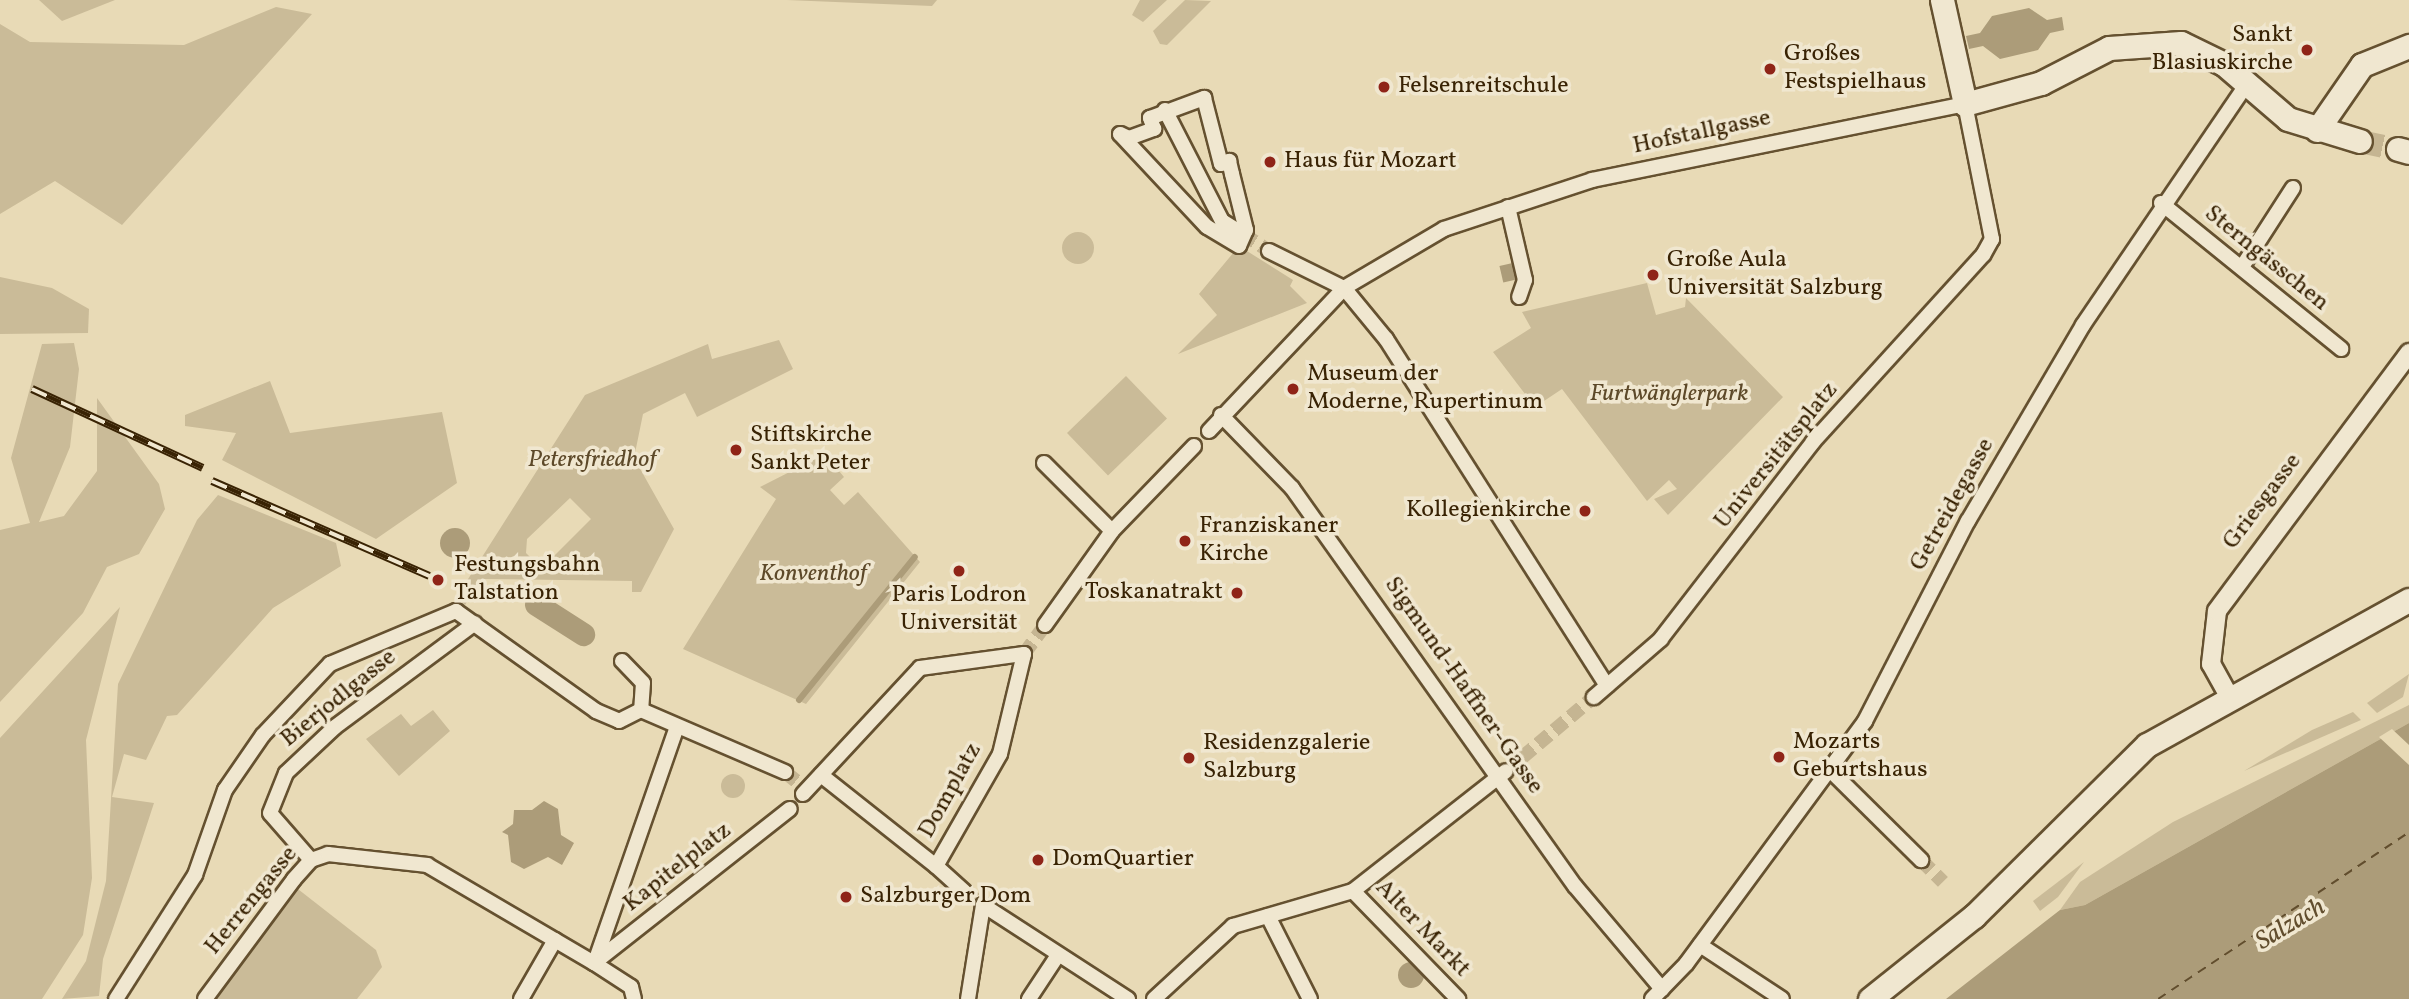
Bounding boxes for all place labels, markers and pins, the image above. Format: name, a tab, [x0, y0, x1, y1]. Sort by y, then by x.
place label: Sankt Blasiuskirche	[2151, 22, 2293, 78]
place label: Großes Festspielhaus	[1784, 41, 1926, 97]
marker: Sankt Blasiuskirche	[2299, 42, 2315, 58]
marker: Großes Festspielhaus	[1762, 61, 1778, 77]
place label: Felsenreitschule	[1398, 73, 1569, 101]
marker: Felsenreitschule	[1376, 79, 1392, 95]
place label: Haus für Mozart	[1284, 148, 1457, 176]
marker: Haus für Mozart	[1262, 154, 1278, 170]
place label: Große Aula Universität Salzburg	[1667, 247, 1883, 303]
marker: Große Aula Universität Salzburg	[1645, 267, 1661, 283]
place label: Museum der Moderne, Rupertinum	[1307, 361, 1543, 417]
marker: Museum der Moderne, Rupertinum	[1285, 381, 1301, 397]
place label: Stiftskirche Sankt Peter	[750, 422, 872, 478]
marker: Stiftskirche Sankt Peter	[728, 442, 744, 458]
place label: Kollegienkirche	[1406, 497, 1571, 525]
marker: Kollegienkirche	[1577, 503, 1593, 519]
place label: Franziskaner Kirche	[1199, 513, 1338, 569]
marker: Franziskaner Kirche	[1177, 533, 1193, 549]
place label: Festungsbahn Talstation	[454, 552, 600, 608]
marker: Paris Lodron Universität	[951, 563, 967, 579]
marker: Festungsbahn Talstation	[428, 570, 448, 590]
place label: Toskanatrakt	[1085, 579, 1223, 607]
place label: Paris Lodron Universität	[891, 582, 1027, 638]
marker: Toskanatrakt	[1229, 585, 1245, 601]
place label: Mozarts Geburtshaus	[1793, 729, 1927, 785]
place label: Residenzgalerie Salzburg	[1203, 730, 1370, 786]
marker: Mozarts Geburtshaus	[1771, 749, 1787, 765]
marker: Residenzgalerie Salzburg	[1181, 750, 1197, 766]
place label: DomQuartier	[1052, 846, 1194, 874]
marker: DomQuartier	[1030, 852, 1046, 868]
place label: Salzburger Dom	[860, 883, 1031, 911]
marker: Salzburger Dom	[838, 889, 854, 905]

